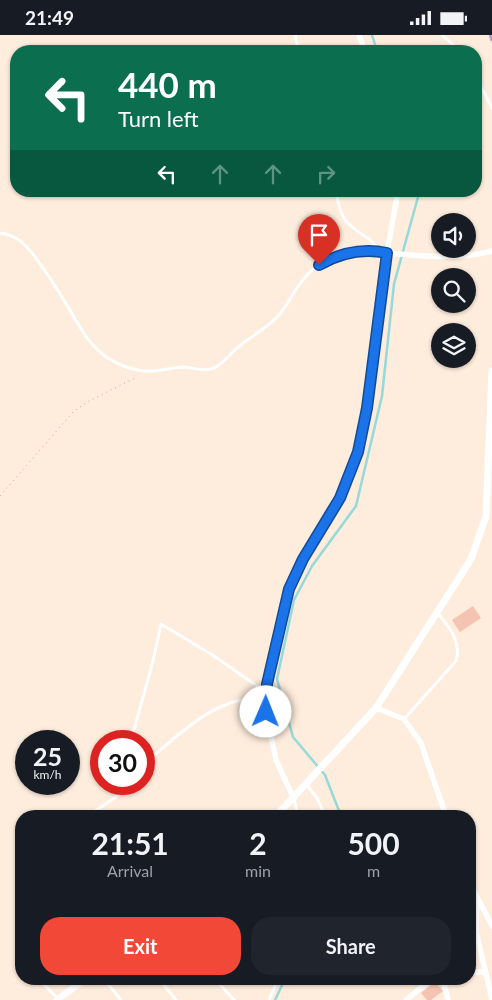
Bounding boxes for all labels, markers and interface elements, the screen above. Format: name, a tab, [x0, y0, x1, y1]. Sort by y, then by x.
text: 21:49	[25, 6, 74, 29]
text: 440 m	[118, 63, 217, 105]
icon: left	[35, 65, 100, 130]
text: Turn left	[118, 105, 199, 132]
icon: left	[153, 160, 181, 188]
icon: ahead	[206, 160, 234, 188]
icon: ahead	[259, 160, 287, 188]
icon: right	[312, 160, 340, 188]
map controls	[431, 213, 476, 368]
button: sound	[431, 213, 476, 258]
pin	[298, 214, 340, 265]
icon: arrive	[305, 221, 333, 249]
button: search	[431, 268, 476, 313]
button: layers	[431, 323, 476, 368]
position arrow	[239, 685, 291, 737]
speed limit sign: 30	[90, 730, 155, 795]
text: 25	[33, 741, 62, 771]
text: km/h	[33, 767, 62, 782]
text: 21:51	[91, 825, 169, 861]
text: 2	[249, 825, 267, 861]
text: 500	[347, 825, 400, 861]
text: Arrival	[107, 861, 153, 880]
text: min	[245, 861, 271, 880]
text: m	[367, 861, 380, 880]
button: Exit	[40, 917, 241, 975]
button: Share	[251, 917, 451, 975]

